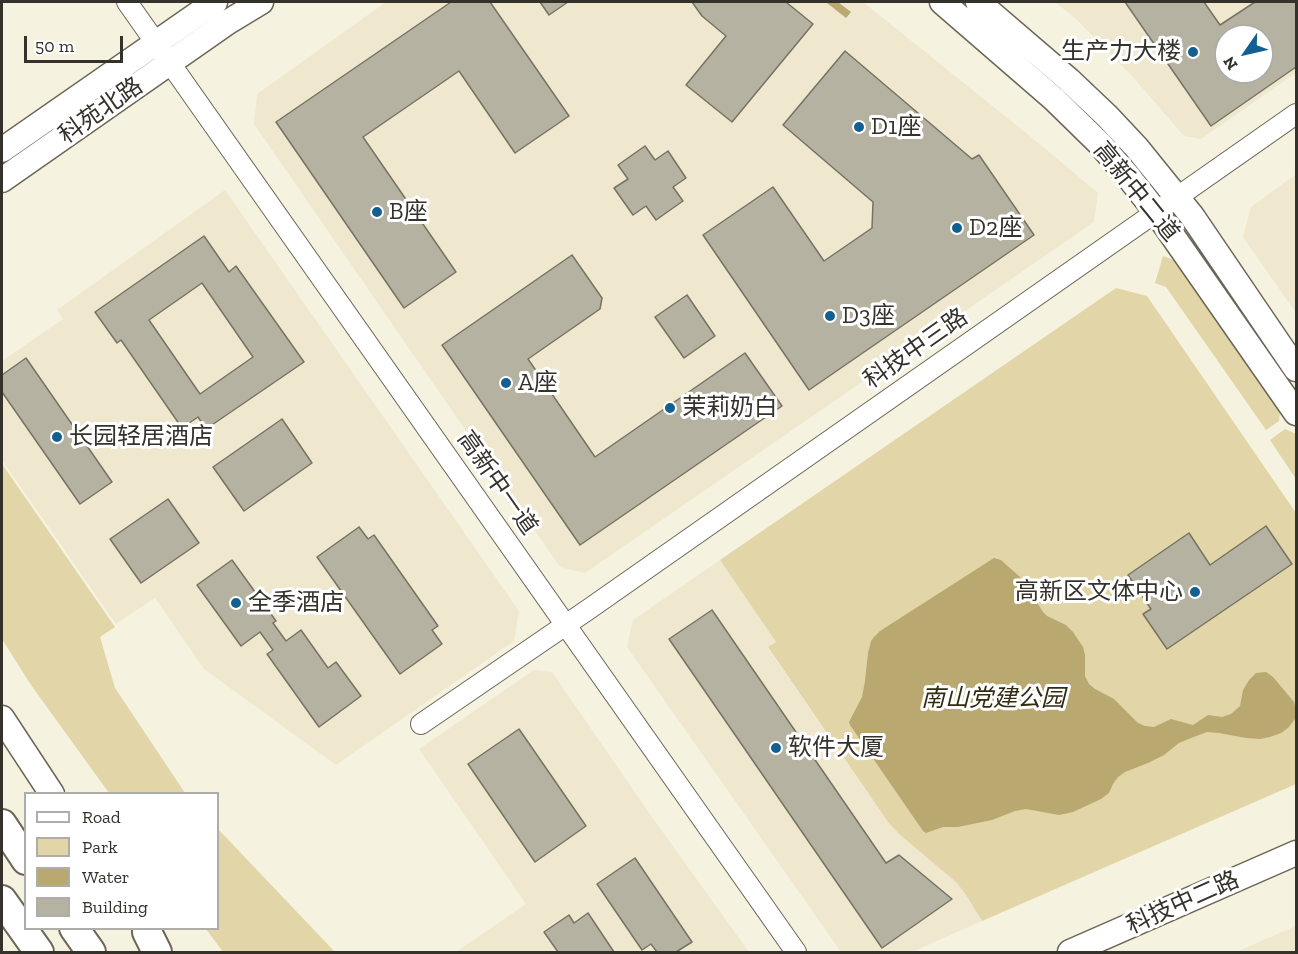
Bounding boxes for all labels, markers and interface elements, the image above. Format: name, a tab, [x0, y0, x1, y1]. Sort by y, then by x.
scale bar	[27, 24, 126, 62]
north arrow	[1214, 24, 1274, 84]
text: 50 m	[35, 35, 74, 57]
place label: 生产力大楼	[1061, 38, 1181, 66]
marker: 生产力大楼	[1186, 45, 1200, 59]
text: N	[1219, 53, 1242, 74]
street label: 科苑北路	[53, 72, 149, 150]
place label: D1座	[871, 113, 921, 141]
marker: D1座	[852, 120, 866, 134]
street label: 高新中二道	[1087, 136, 1185, 248]
place label: B座	[389, 198, 427, 226]
marker: B座	[370, 205, 384, 219]
place label: D2座	[969, 214, 1022, 242]
marker: D2座	[950, 221, 964, 235]
place label: D3座	[842, 302, 895, 330]
street label: 科技中三路	[859, 303, 973, 395]
marker: D3座	[823, 309, 837, 323]
place label: A座	[518, 369, 558, 397]
marker: A座	[499, 376, 513, 390]
place label: 茉莉奶白	[682, 394, 778, 422]
marker: 茉莉奶白	[663, 401, 677, 415]
place label: 长园轻居酒店	[69, 423, 213, 451]
street label: 高新中一道	[451, 426, 543, 540]
marker: 长园轻居酒店	[50, 430, 64, 444]
place label: 高新区文体中心	[1015, 578, 1183, 606]
marker: 高新区文体中心	[1188, 585, 1202, 599]
place label: 全季酒店	[248, 589, 344, 617]
marker: 全季酒店	[229, 596, 243, 610]
park label: 南山党建公园	[921, 685, 1065, 713]
place label: 软件大厦	[788, 734, 884, 762]
marker: 软件大厦	[769, 741, 783, 755]
legend	[24, 792, 219, 930]
text: Road	[82, 806, 121, 828]
text: Park	[82, 836, 118, 858]
street label: 科技中二路	[1122, 865, 1244, 941]
text: Water	[82, 866, 129, 888]
text: Building	[82, 896, 148, 918]

